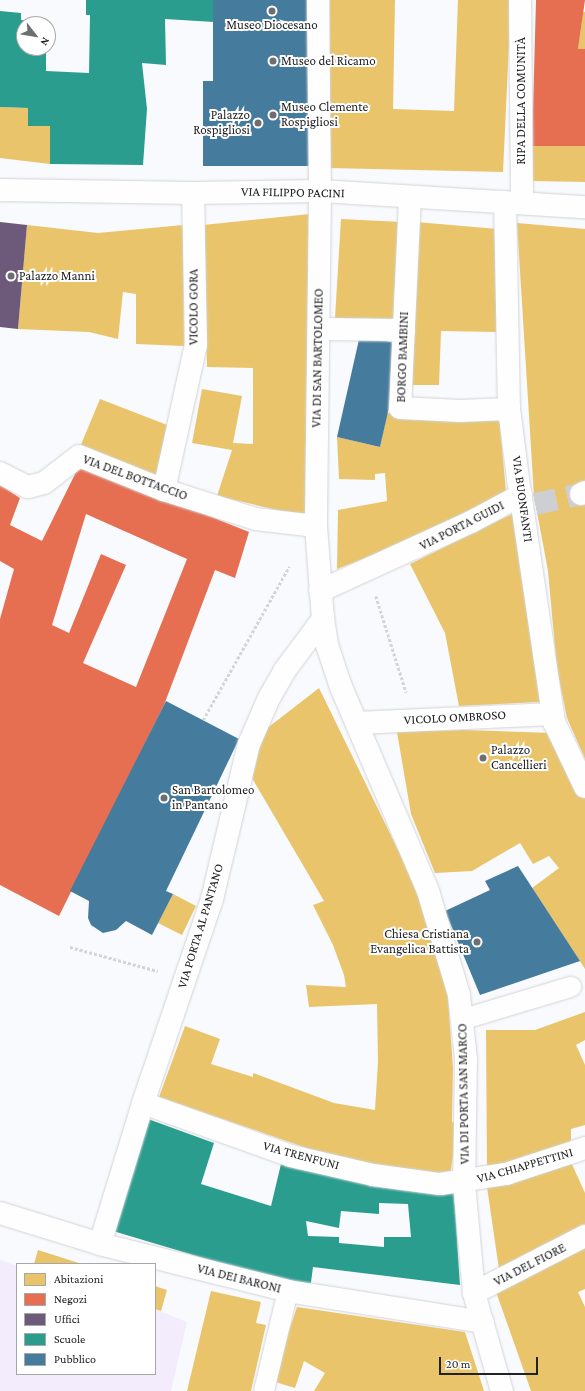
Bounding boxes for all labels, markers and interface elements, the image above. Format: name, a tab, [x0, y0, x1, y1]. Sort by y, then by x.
marker: Museo Diocesano	[267, 6, 277, 16]
north arrow	[16, 16, 56, 56]
place label: Museo Diocesano	[226, 17, 318, 33]
text: N	[38, 35, 53, 48]
street label: RIPA DELLA COMUNITÀ	[513, 37, 529, 165]
place label: Museo del Ricamo	[281, 53, 376, 69]
marker: Museo del Ricamo	[268, 56, 278, 66]
place label: Museo Clemente Rospigliosi	[281, 100, 368, 131]
place label: Palazzo Rospigliosi	[193, 108, 250, 139]
marker: Museo Clemente Rospigliosi	[268, 110, 278, 120]
marker: Palazzo Rospigliosi	[253, 118, 263, 128]
street label: VIA FILIPPO PACINI	[241, 184, 345, 202]
place label: Palazzo Manni	[19, 268, 95, 284]
street label: VICOLO GORA	[186, 269, 202, 345]
marker: Palazzo Manni	[6, 271, 16, 281]
street label: VIA DI SAN BARTOLOMEO	[309, 288, 327, 428]
street label: BORGO BAMBINI	[394, 311, 412, 403]
street label: VIA DEL BOTTACCIO	[80, 452, 190, 504]
street label: VIA BUONFANTI	[508, 455, 536, 543]
street label: VIA PORTA GUIDI	[417, 498, 507, 554]
street label: VICOLO OMBROSO	[403, 708, 507, 728]
place label: Palazzo Cancellieri	[491, 743, 547, 774]
marker: Palazzo Cancellieri	[478, 753, 488, 763]
place label: San Bartolomeo in Pantano	[172, 783, 254, 814]
marker: San Bartolomeo in Pantano	[159, 793, 169, 803]
street label: VIA PORTA AL PANTANO	[175, 862, 227, 990]
place label: Chiesa Cristiana Evangelica Battista	[370, 927, 469, 958]
marker: Chiesa Cristiana Evangelica Battista	[472, 937, 482, 947]
street label: VIA DI PORTA SAN MARCO	[455, 1023, 473, 1165]
street label: VIA TRENFUNI	[261, 1138, 341, 1174]
street label: VIA CHIAPPETTINI	[475, 1145, 575, 1187]
street label: VIA DEL FIORE	[491, 1240, 569, 1290]
street label: VIA DEI BARONI	[195, 1261, 283, 1297]
legend	[16, 1263, 156, 1375]
text: Abitazioni	[54, 1272, 103, 1286]
text: Negozi	[54, 1292, 87, 1306]
text: Uffici	[54, 1312, 80, 1326]
text: Scuole	[54, 1332, 85, 1346]
scale bar	[441, 1349, 540, 1375]
text: Pubblico	[54, 1352, 96, 1366]
text: 20 m	[446, 1357, 470, 1371]

